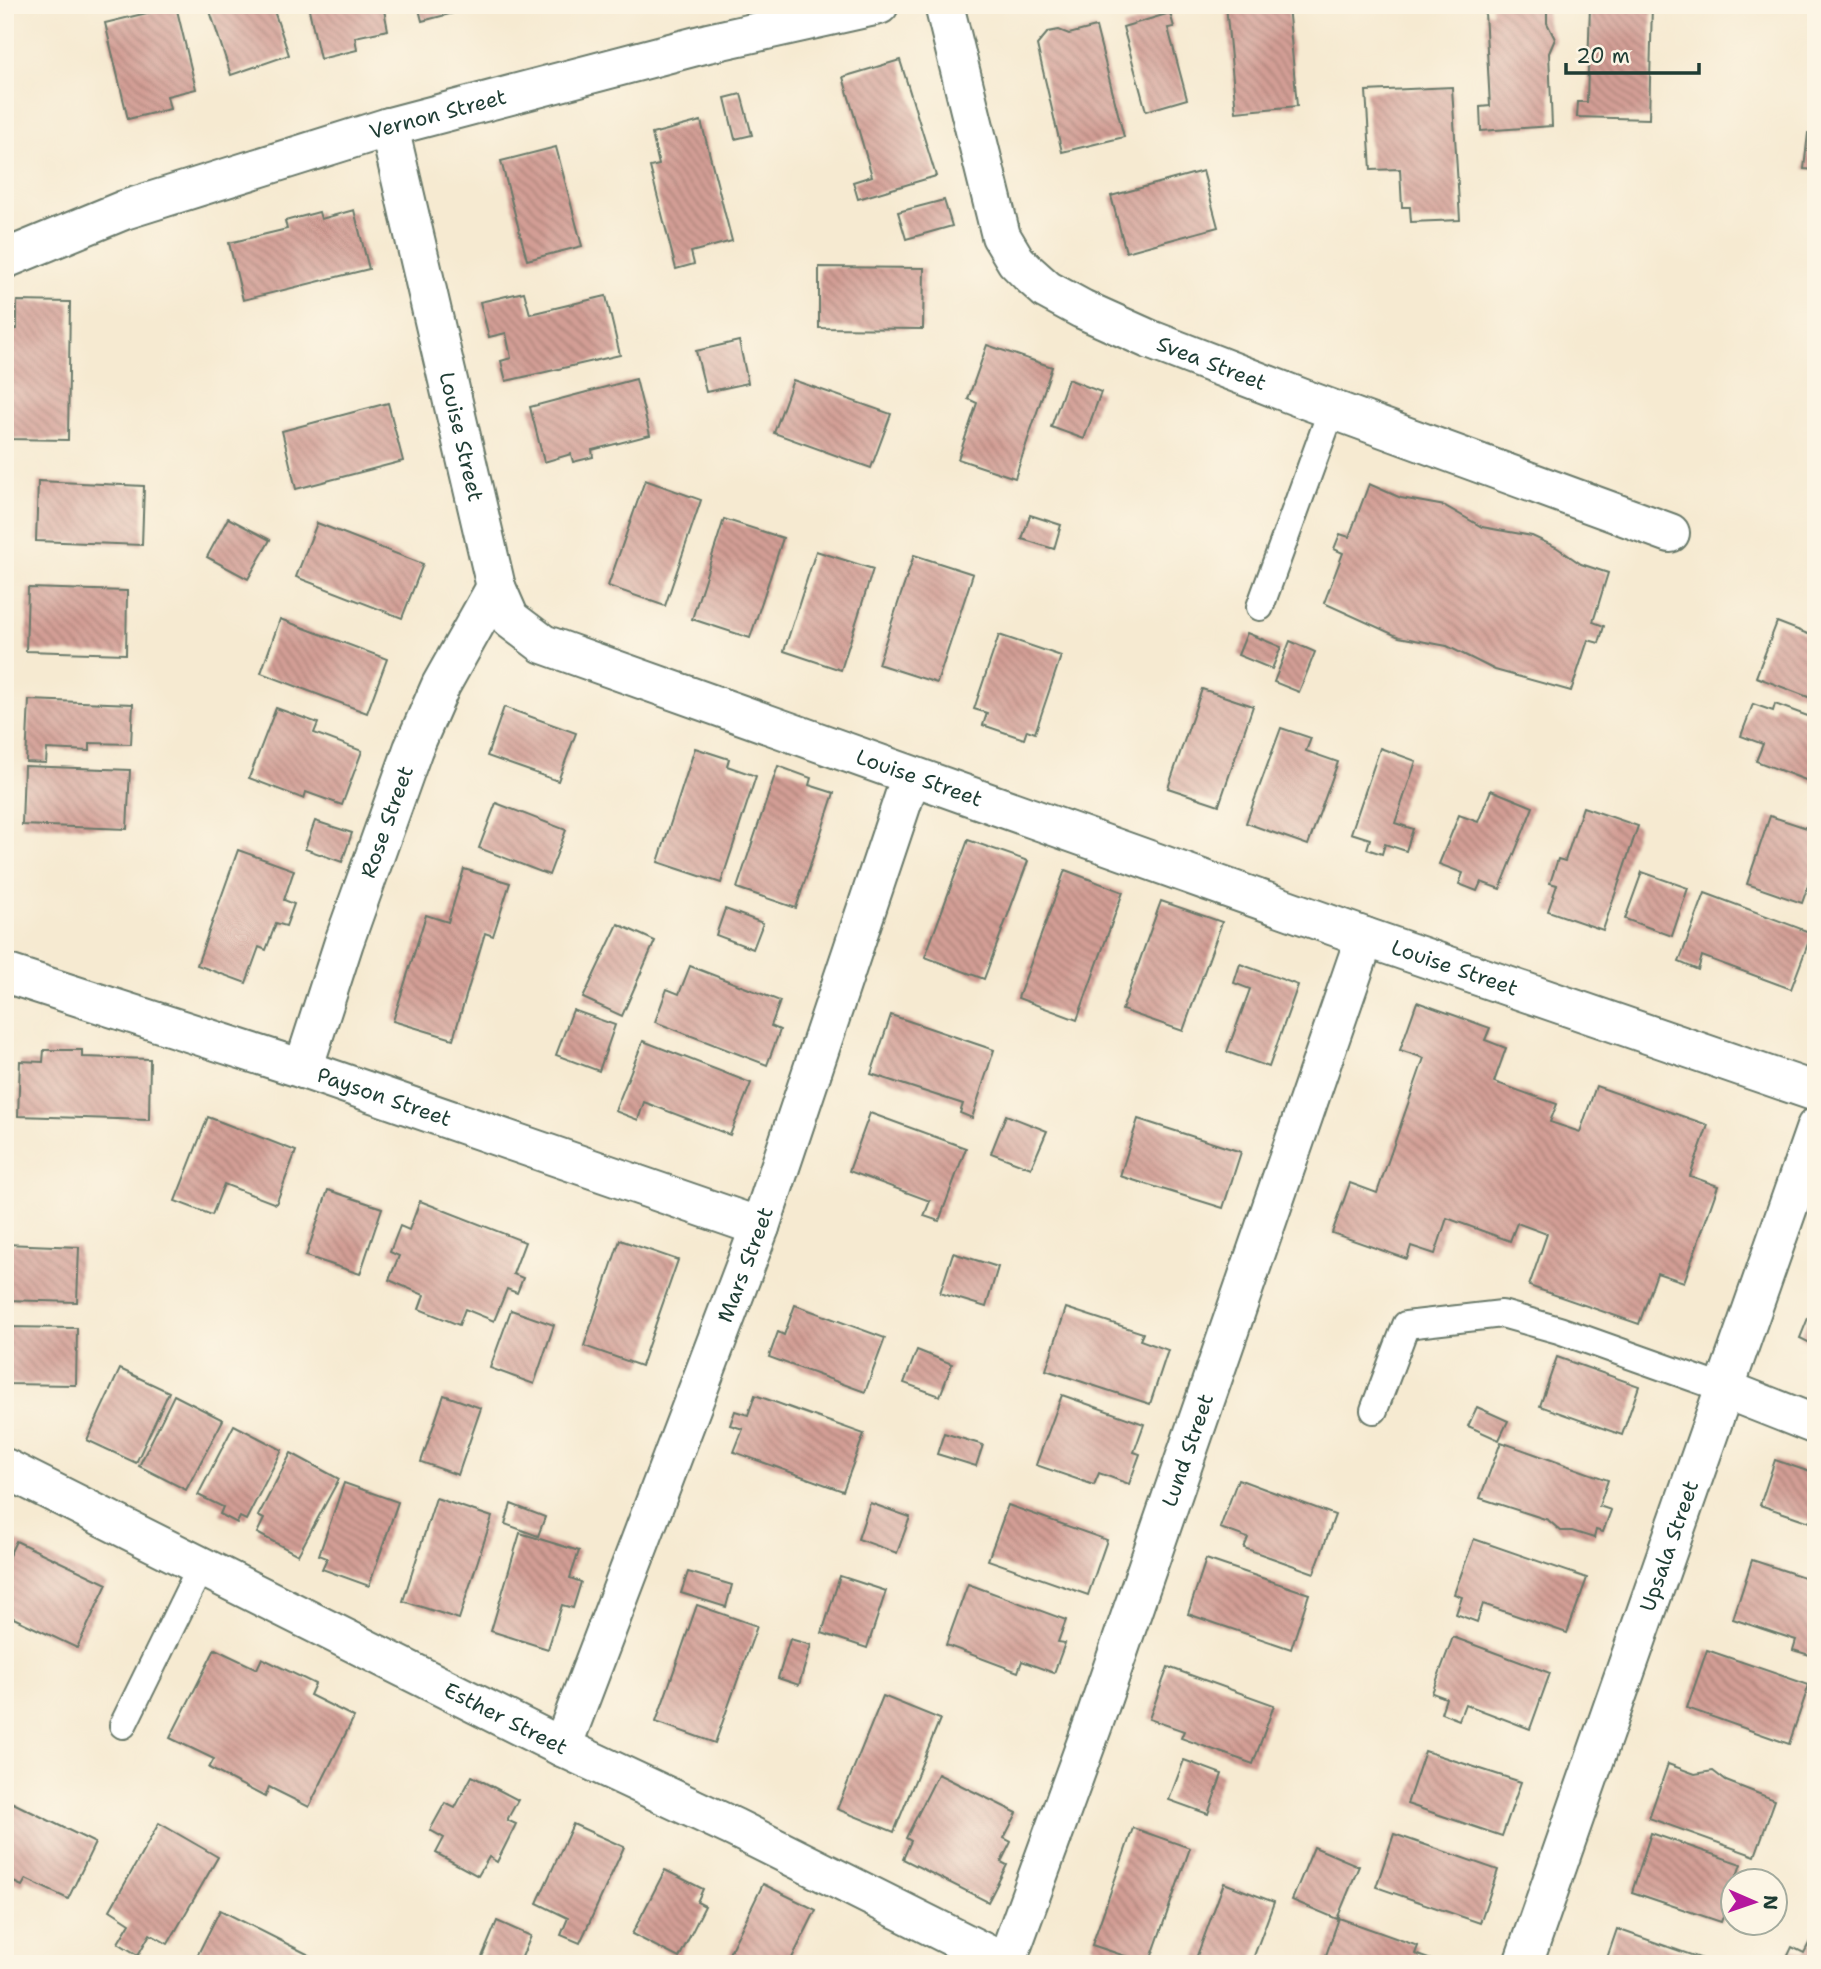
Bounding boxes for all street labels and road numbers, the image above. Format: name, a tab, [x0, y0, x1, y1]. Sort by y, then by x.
street label: Vernon Street	[366, 83, 509, 146]
street label: Svea Street	[1153, 330, 1270, 397]
street label: Louise Street	[432, 369, 490, 504]
street label: Louise Street	[852, 743, 986, 813]
street label: Rose Street	[354, 762, 420, 882]
street label: Louise Street	[1388, 933, 1522, 1003]
street label: Payson Street	[313, 1061, 455, 1133]
street label: Mars Street	[711, 1203, 780, 1326]
street label: Lund Street	[1155, 1390, 1220, 1511]
street label: Upsala Street	[1634, 1477, 1705, 1615]
street label: Esther Street	[439, 1676, 572, 1762]

